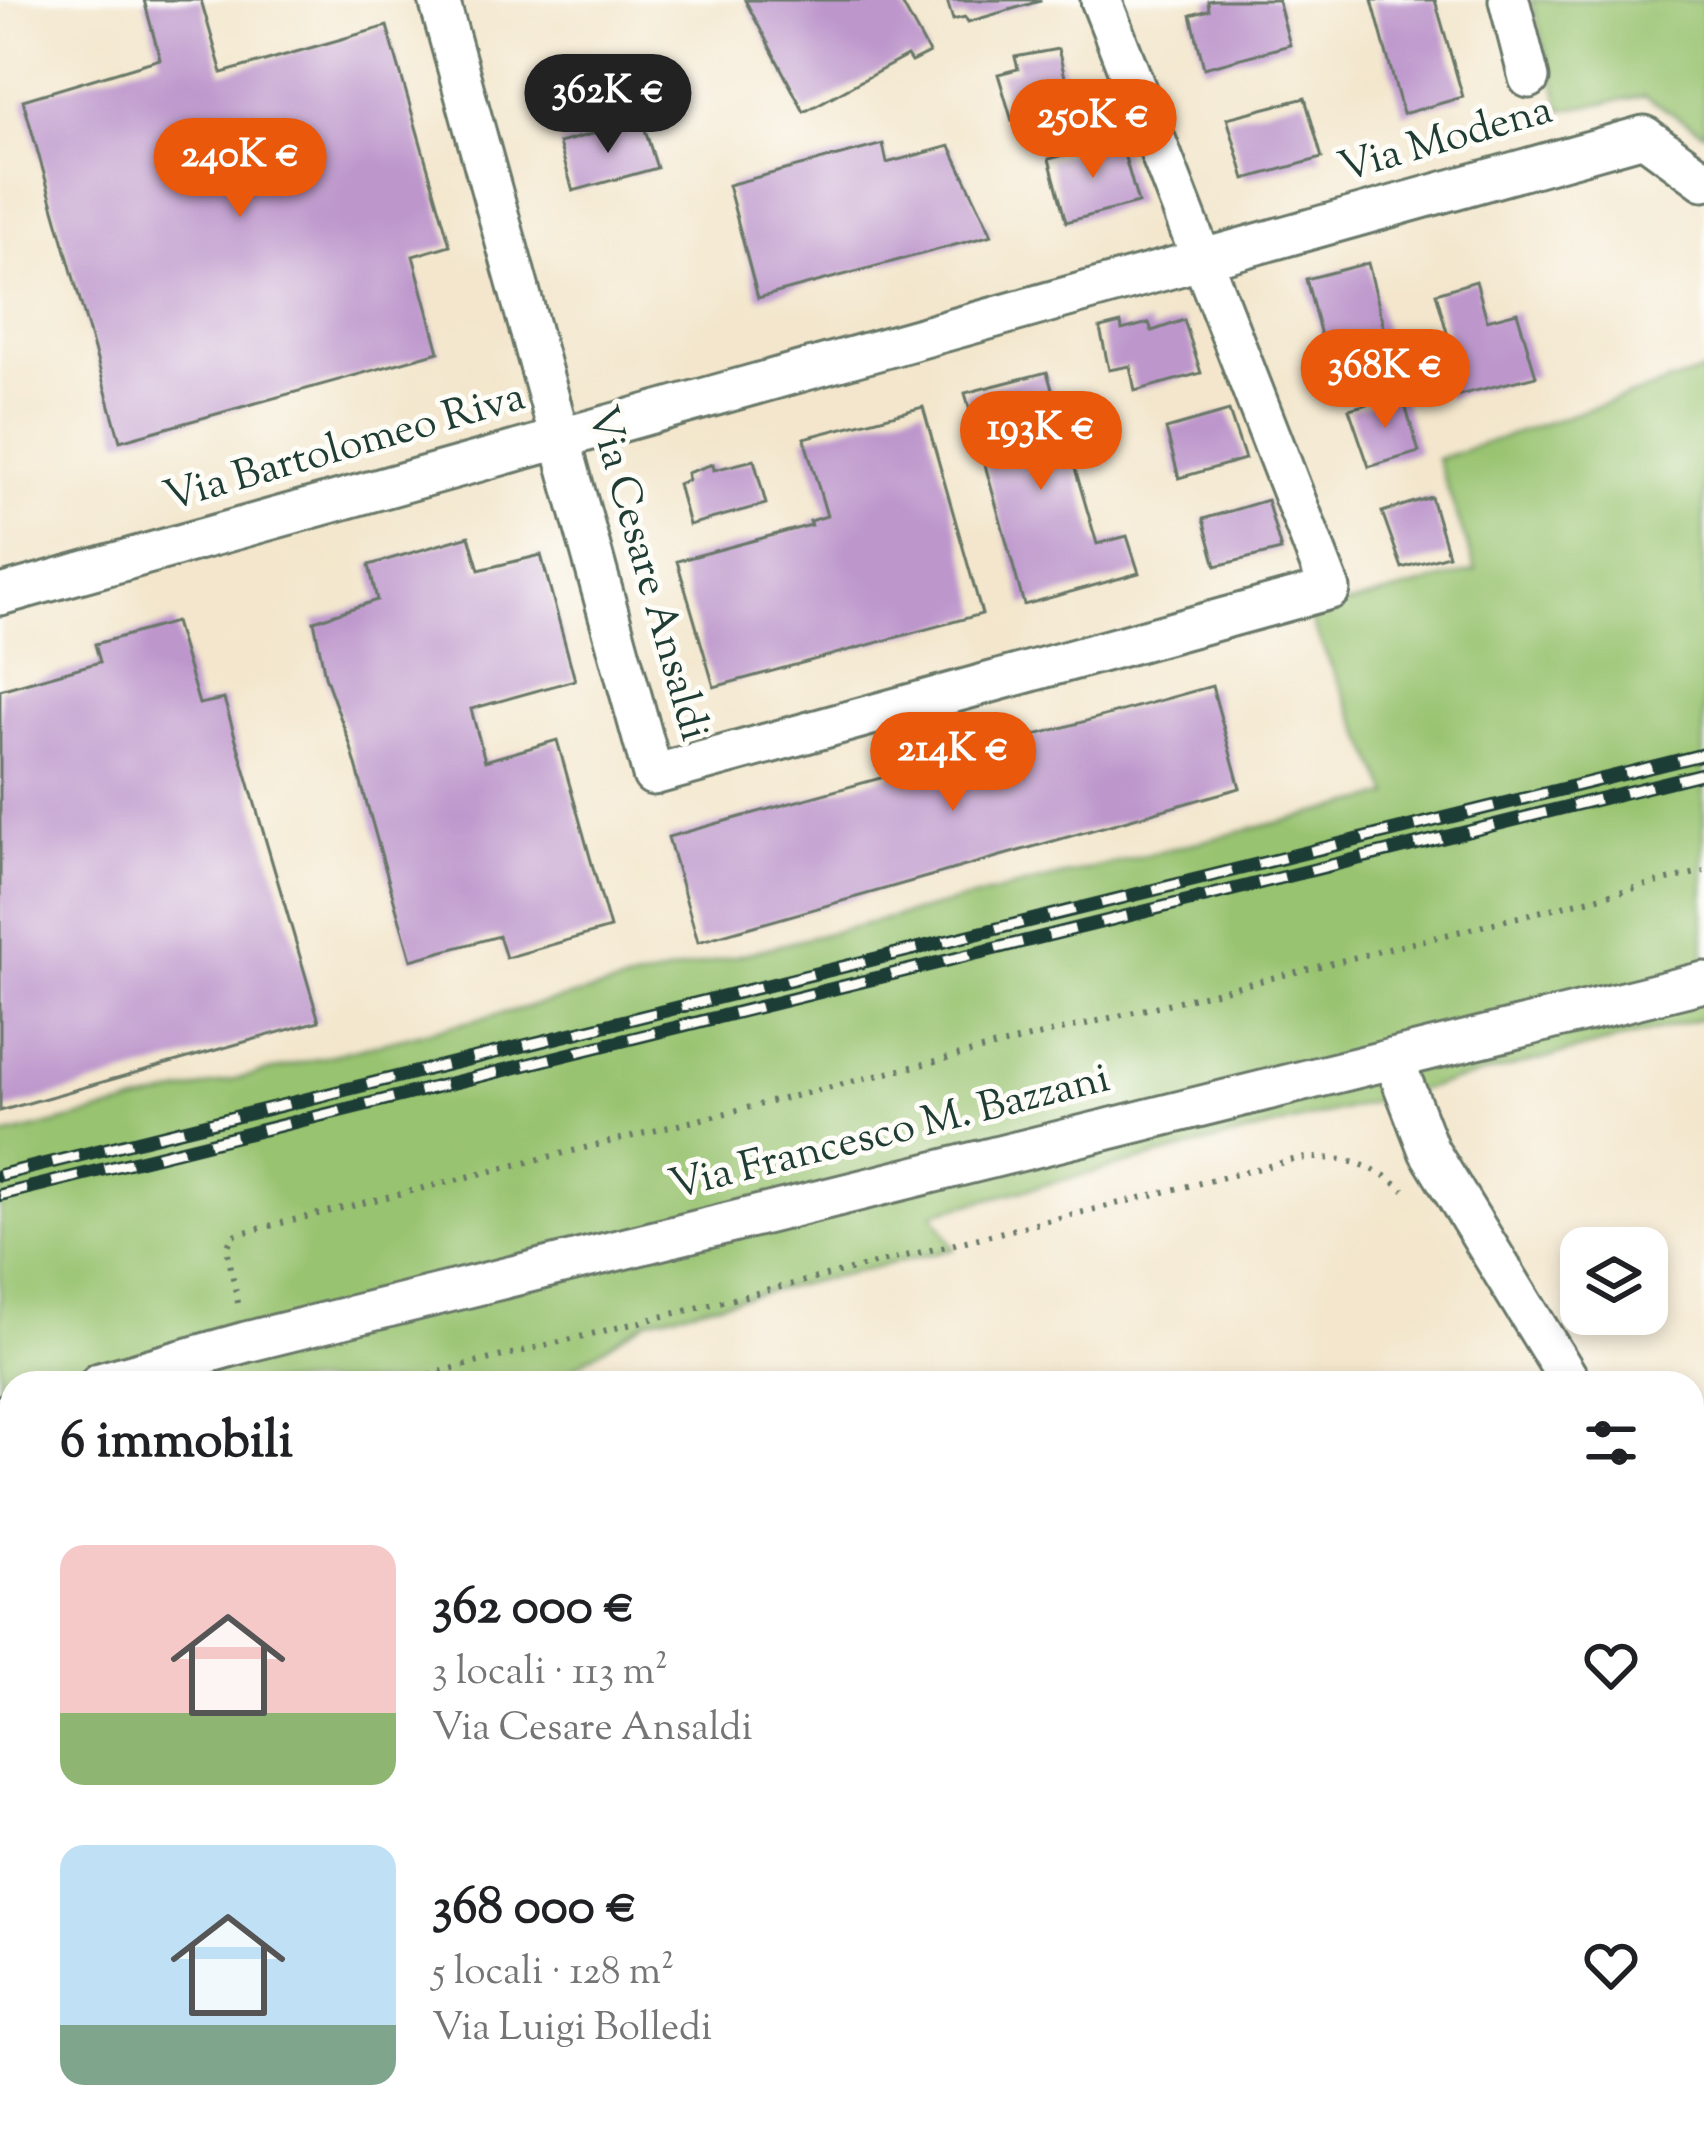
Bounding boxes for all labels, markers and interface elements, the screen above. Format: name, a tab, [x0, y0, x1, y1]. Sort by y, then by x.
pin: 362K €	[510, 54, 706, 156]
text: 362K €	[551, 65, 665, 121]
pin: 250K €	[995, 79, 1191, 181]
street label: Via Modena	[1332, 82, 1560, 200]
text: 250K €	[1037, 90, 1149, 146]
pin: 240K €	[142, 118, 338, 220]
text: 240K €	[181, 129, 299, 185]
pin: 368K €	[1287, 329, 1483, 431]
text: 368K €	[1328, 340, 1442, 396]
street label: Via Bartolomeo Riva	[157, 369, 533, 529]
pin: 193K €	[943, 391, 1139, 493]
street label: Via Cesare Ansaldi	[570, 400, 722, 748]
text: 193K €	[987, 402, 1095, 458]
pin: 214K €	[855, 712, 1051, 814]
text: 214K €	[897, 723, 1009, 779]
street label: Via Francesco M. Bazzani	[664, 1050, 1116, 1218]
map controls	[1560, 1227, 1668, 1335]
button: layers	[1560, 1227, 1668, 1335]
text: 6 immobili	[60, 1407, 293, 1480]
icon: filters	[1578, 1410, 1644, 1476]
text: 362 000 €	[432, 1573, 635, 1646]
icon: home	[156, 1593, 300, 1737]
icon: heart	[1578, 1632, 1644, 1698]
text: 3 locali · 113 m²	[432, 1646, 668, 1702]
text: Via Cesare Ansaldi	[432, 1702, 753, 1758]
text: 368 000 €	[432, 1873, 637, 1946]
icon: home	[156, 1893, 300, 2037]
icon: heart	[1578, 1932, 1644, 1998]
text: 5 locali · 128 m²	[432, 1946, 674, 2002]
text: Via Luigi Bolledi	[432, 2002, 712, 2058]

